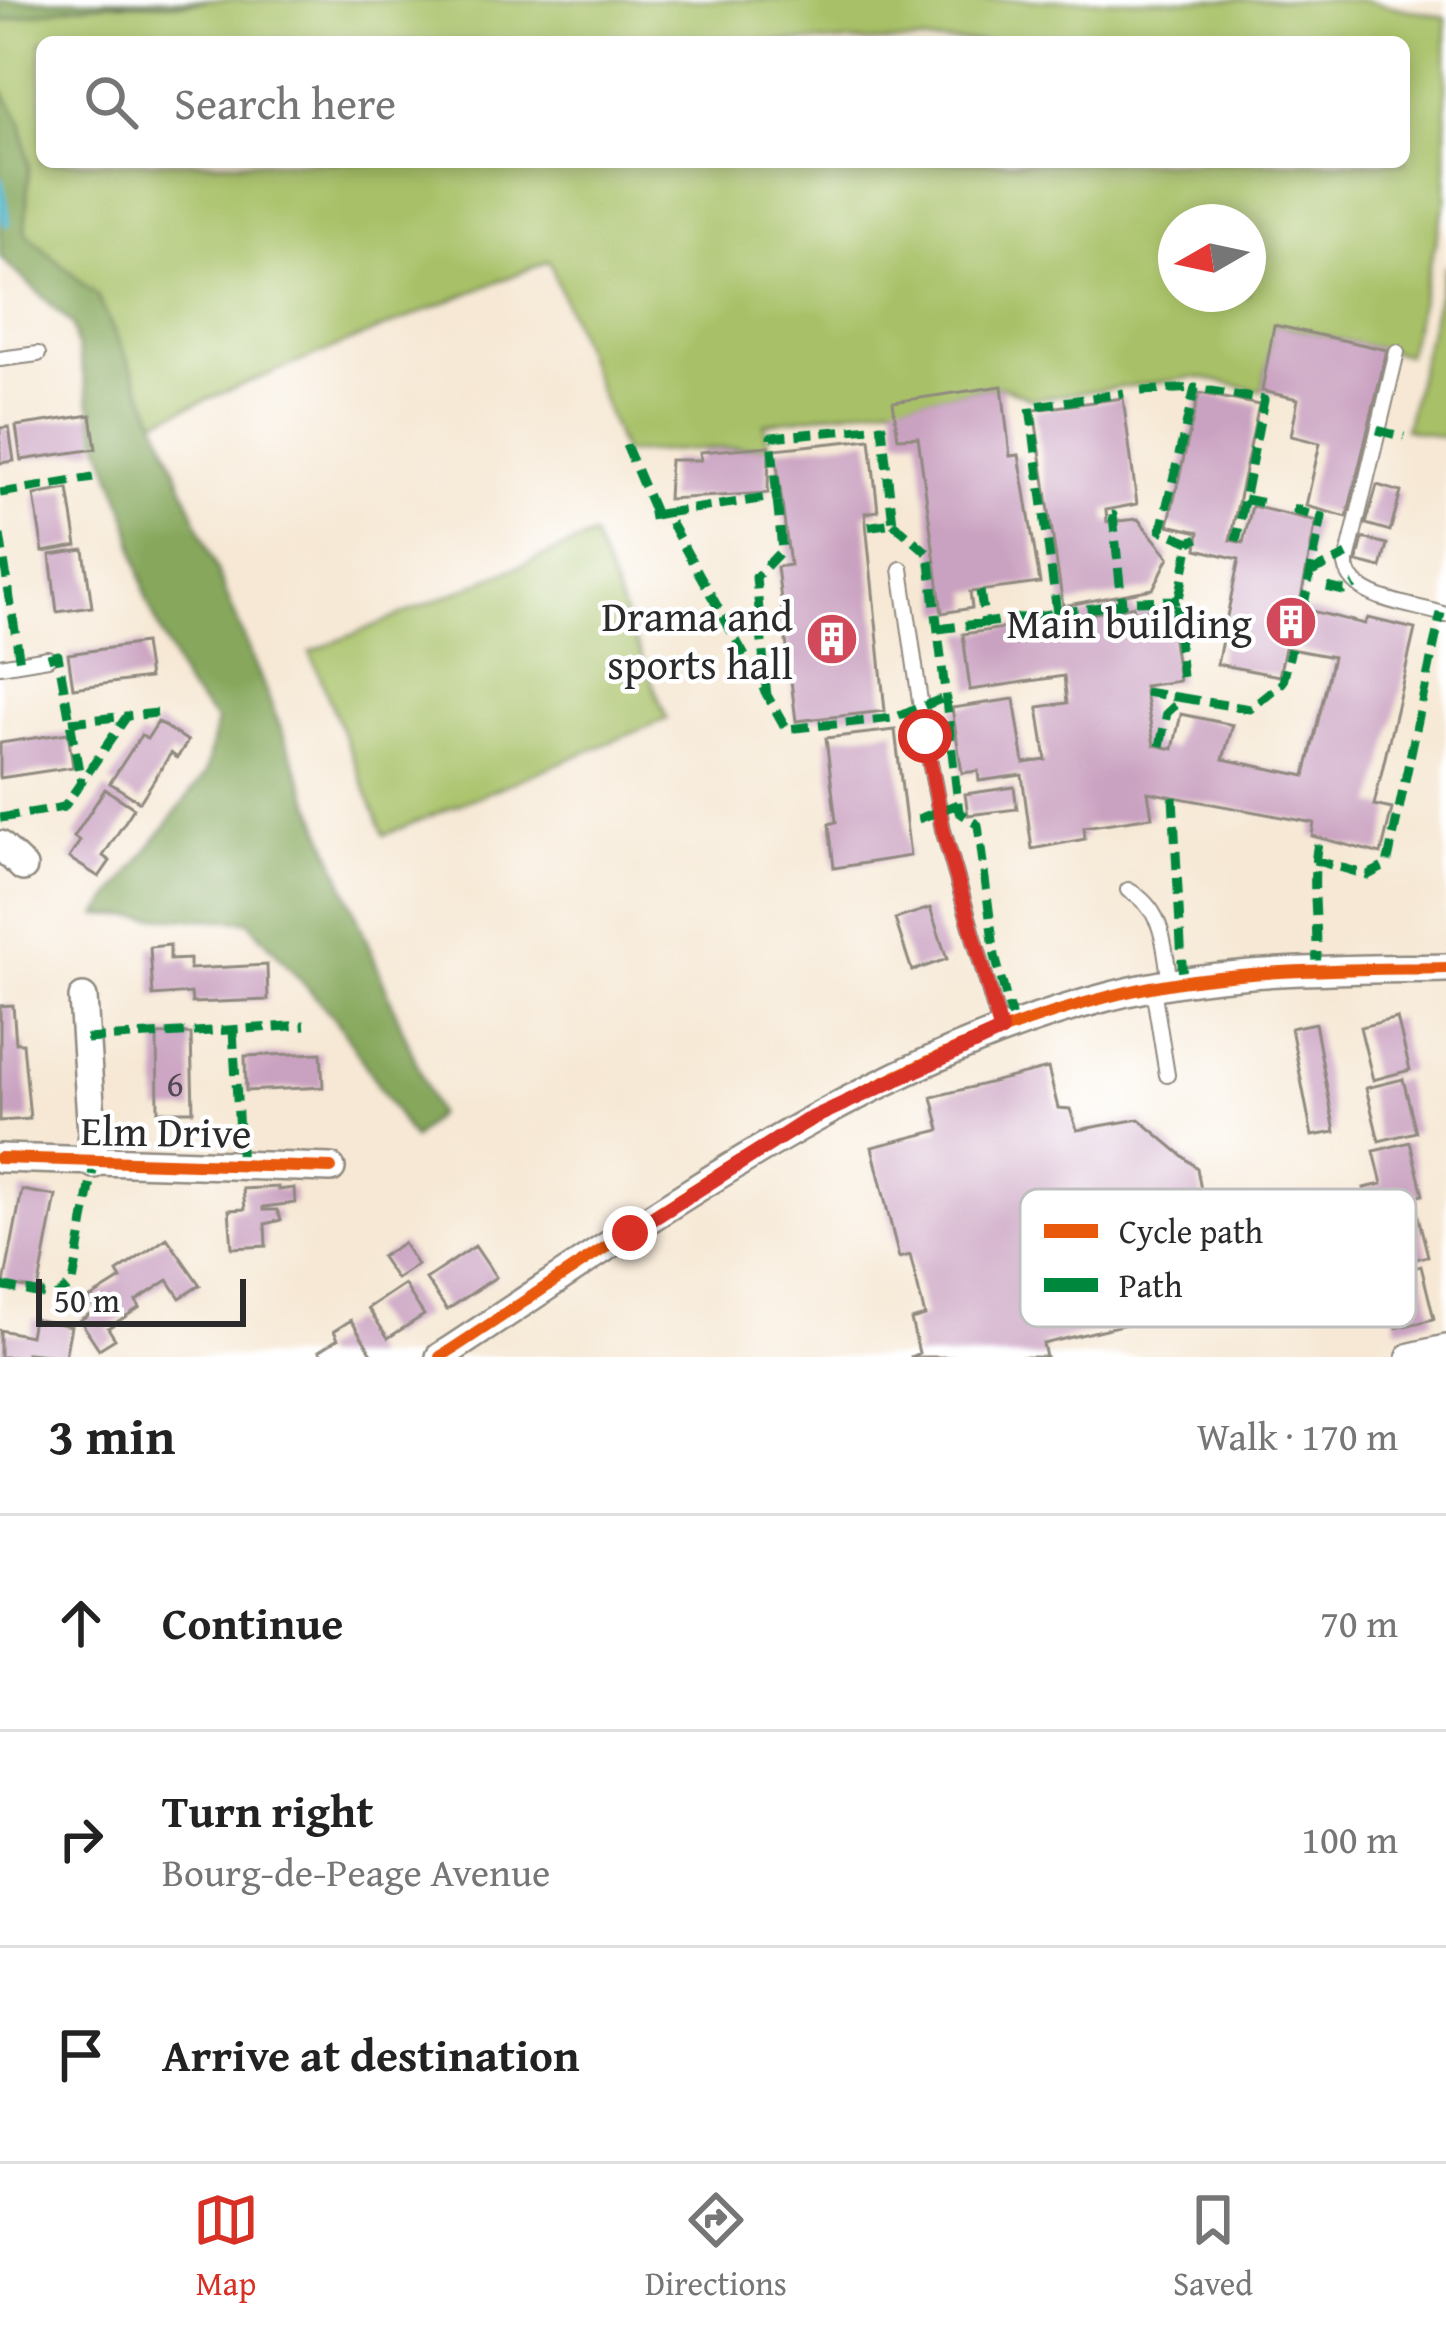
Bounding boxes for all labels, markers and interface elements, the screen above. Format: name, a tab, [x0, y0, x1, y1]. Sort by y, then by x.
search box	[36, 36, 1410, 168]
icon: search	[78, 69, 144, 135]
text: Search here	[174, 70, 396, 135]
north arrow	[1158, 204, 1266, 312]
place label: Drama and sports hall	[601, 585, 794, 694]
place label: Main building	[1006, 592, 1252, 653]
building icon: Main building	[1263, 594, 1319, 650]
building icon: Drama and sports hall	[804, 611, 860, 667]
route start	[898, 709, 952, 763]
house number: 6	[166, 1056, 184, 1109]
street label: Elm Drive	[80, 1099, 252, 1163]
legend	[1020, 1189, 1416, 1327]
route end	[603, 1206, 657, 1260]
text: Cycle path	[1119, 1207, 1264, 1255]
text: Path	[1119, 1261, 1183, 1309]
scale bar	[36, 1273, 246, 1326]
text: 50 m	[54, 1276, 120, 1324]
text: 3 min	[48, 1398, 175, 1473]
text: Walk · 170 m	[1197, 1407, 1398, 1464]
icon: ahead	[48, 1590, 114, 1656]
text: Continue	[162, 1590, 343, 1655]
text: 70 m	[1320, 1594, 1398, 1651]
text: Turn right	[162, 1778, 374, 1843]
icon: right	[48, 1806, 114, 1872]
text: 100 m	[1301, 1810, 1398, 1867]
text: Bourg-de-Peage Avenue	[162, 1843, 550, 1900]
icon: arrive	[48, 2022, 114, 2088]
text: Arrive at destination	[162, 2022, 580, 2087]
tab: Map	[193, 2187, 259, 2307]
tab: Directions	[645, 2187, 787, 2307]
tab: Saved	[1173, 2187, 1253, 2307]

